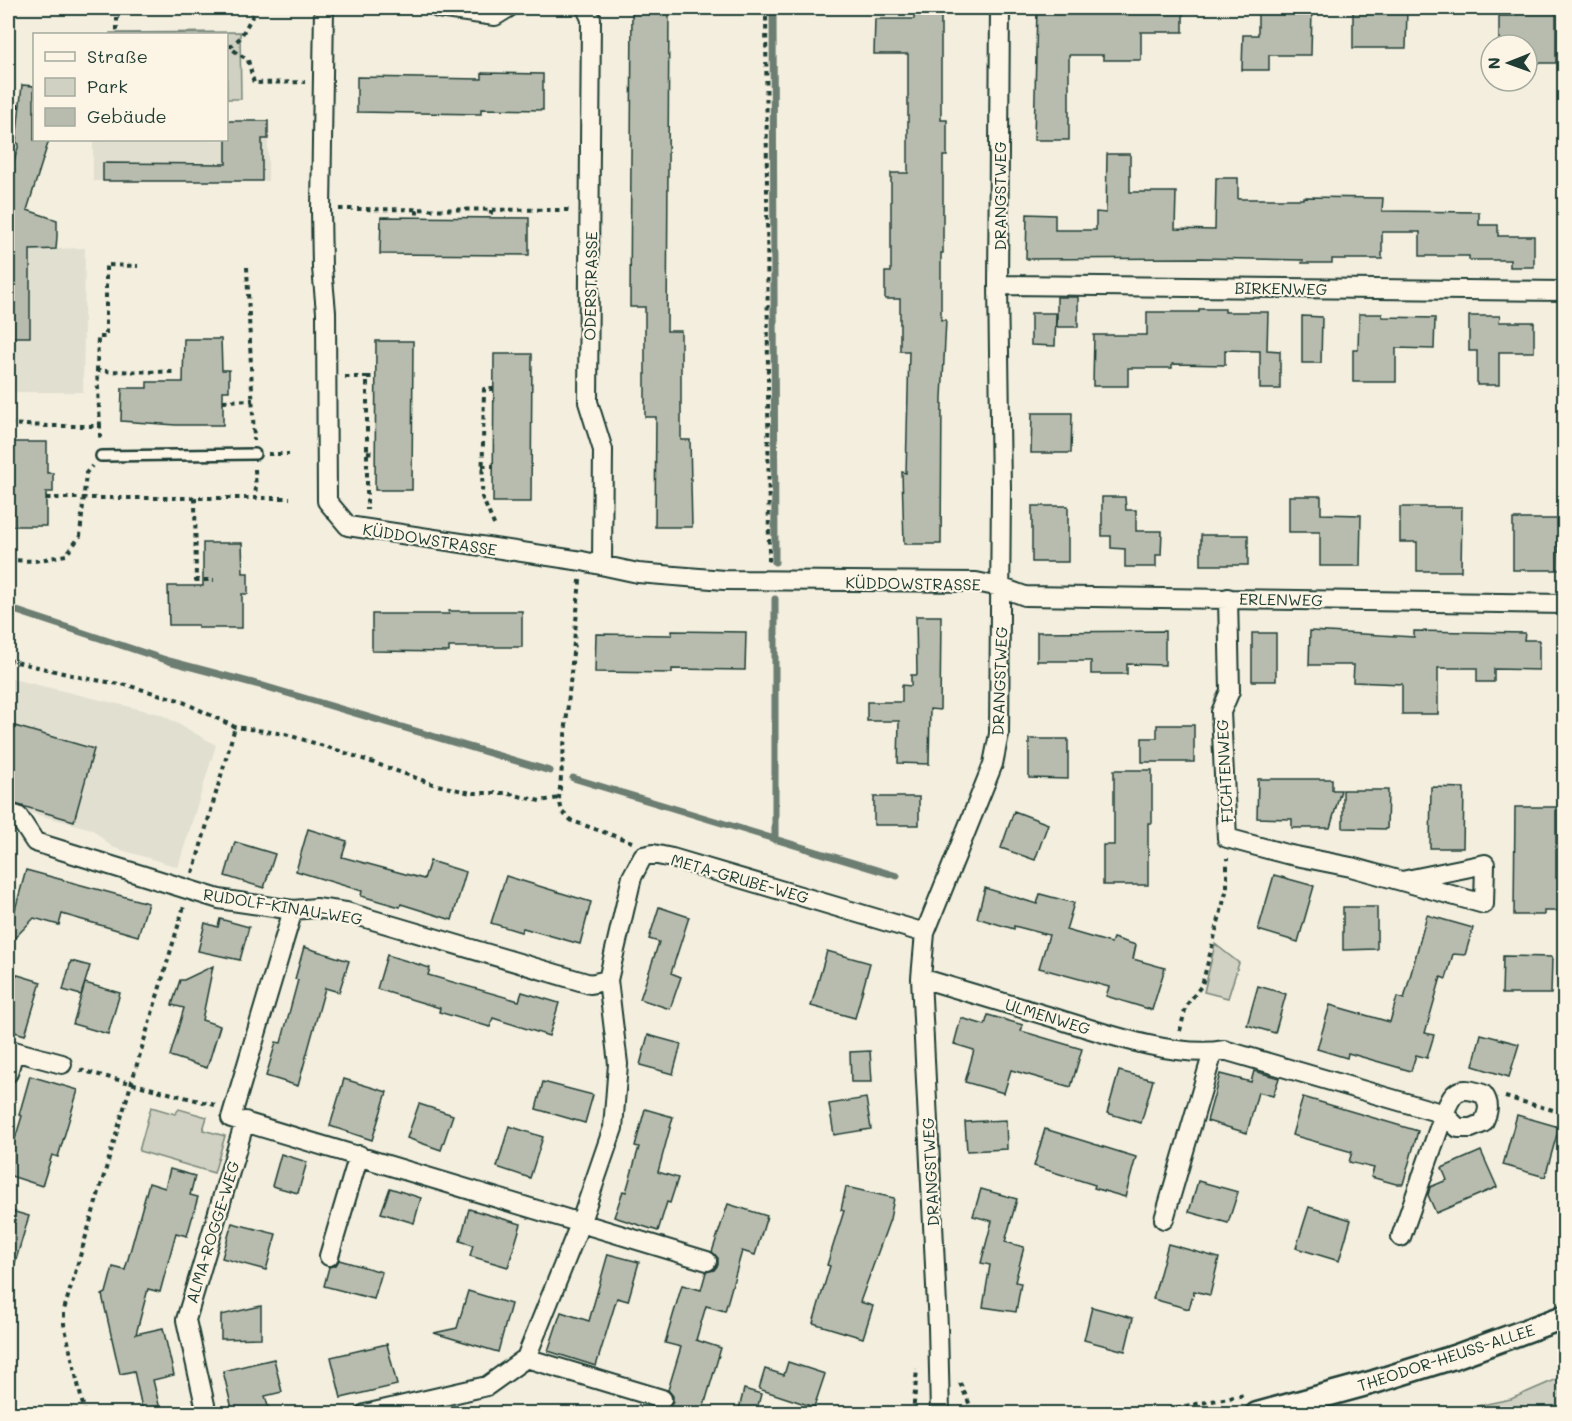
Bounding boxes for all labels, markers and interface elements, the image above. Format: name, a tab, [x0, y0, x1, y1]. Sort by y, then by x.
legend	[33, 33, 228, 141]
north arrow	[1479, 33, 1539, 93]
text: Straße	[87, 44, 148, 68]
text: N	[1483, 57, 1504, 70]
text: Park	[87, 74, 128, 98]
text: Gebäude	[87, 104, 167, 128]
street label: DRANGSTWEG	[989, 141, 1010, 250]
street label: ODERSTRASSE	[579, 231, 601, 341]
street label: BIRKENWEG	[1234, 277, 1328, 299]
street label: KÜDDOWSTRASSE	[361, 518, 499, 560]
street label: KÜDDOWSTRASSE	[845, 571, 981, 595]
street label: ERLENWEG	[1239, 588, 1323, 610]
street label: DRANGSTWEG	[987, 626, 1011, 736]
street label: FICHTENWEG	[1211, 719, 1237, 823]
street label: META-GRUBE-WEG	[669, 848, 811, 908]
street label: RUDOLF-KINAU-WEG	[202, 883, 364, 929]
street label: ULMENWEG	[1003, 993, 1093, 1039]
street label: DRANGSTWEG	[917, 1117, 943, 1227]
street label: ALMA-ROGGE-WEG	[180, 1158, 244, 1306]
street label: THEODOR-HEUSS-ALLEE	[1355, 1318, 1537, 1396]

